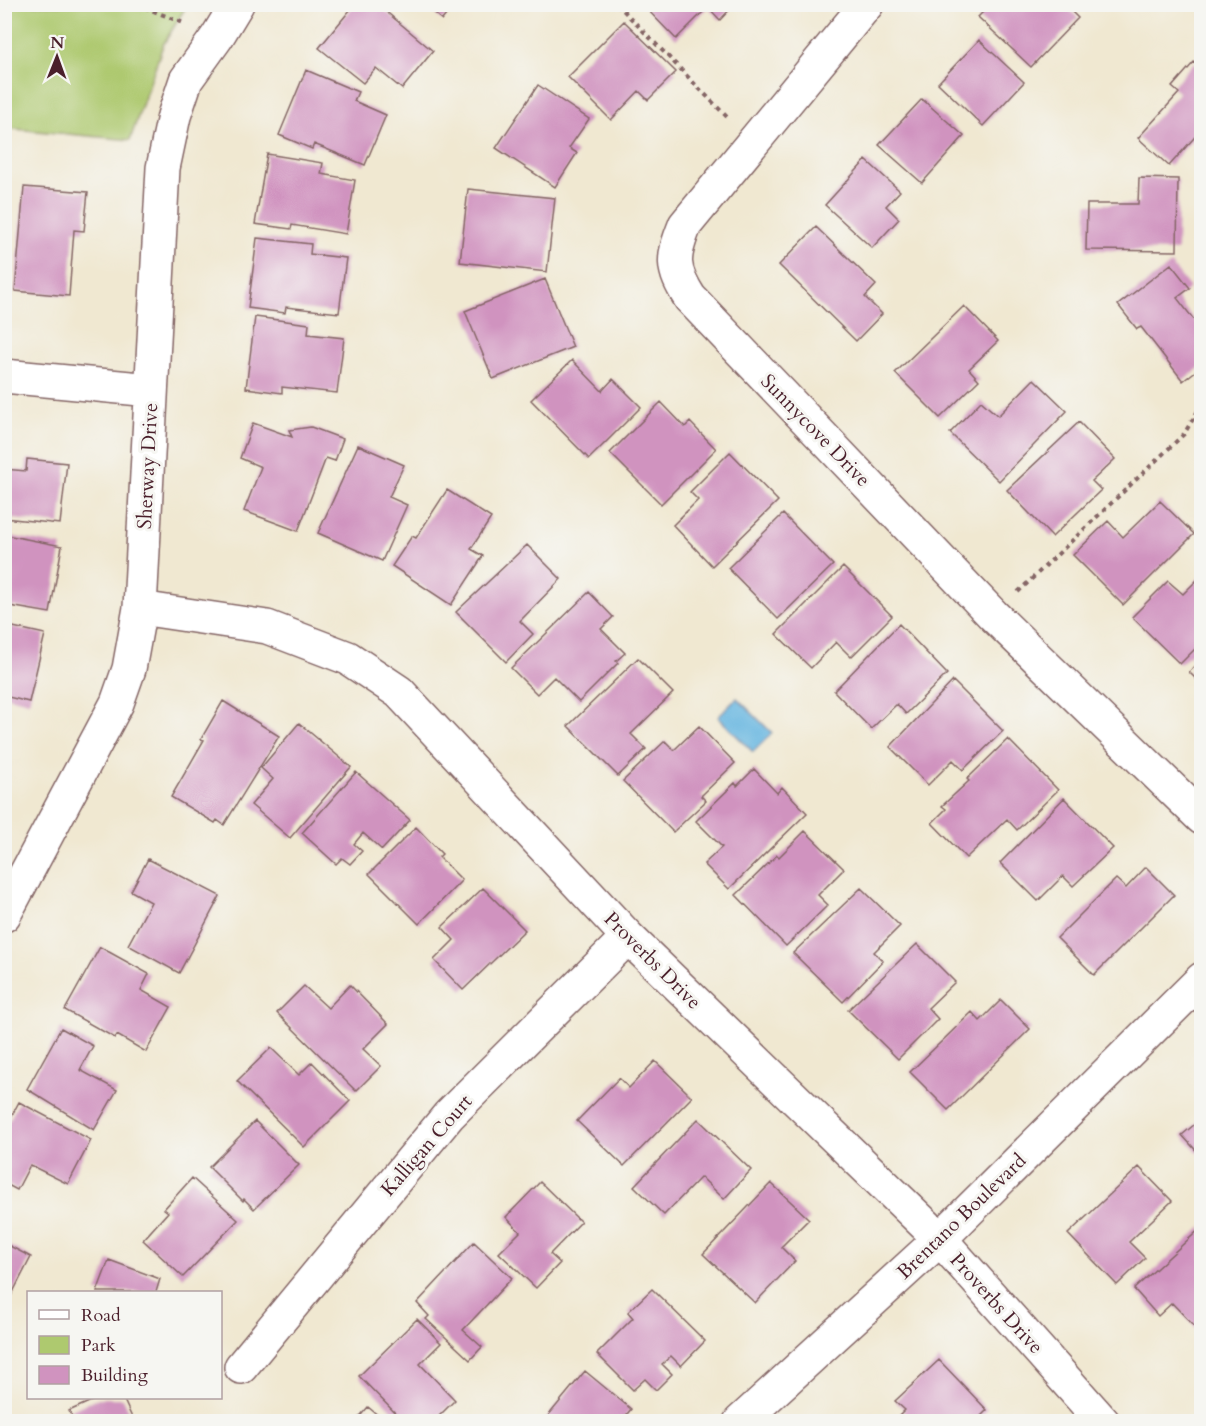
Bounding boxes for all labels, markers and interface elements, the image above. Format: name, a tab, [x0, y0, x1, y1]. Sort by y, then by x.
north arrow	[27, 27, 87, 87]
text: N	[50, 32, 64, 54]
street label: Sunnycove Drive	[755, 368, 876, 493]
street label: Sherway Drive	[131, 402, 164, 530]
street label: Proverbs Drive	[598, 906, 707, 1015]
street label: Kalligan Court	[375, 1088, 479, 1202]
street label: Brentano Boulevard	[891, 1147, 1032, 1285]
street label: Proverbs Drive	[944, 1247, 1049, 1360]
legend	[27, 1291, 222, 1399]
text: Road	[81, 1303, 121, 1328]
text: Park	[81, 1333, 116, 1358]
text: Building	[81, 1363, 149, 1388]

